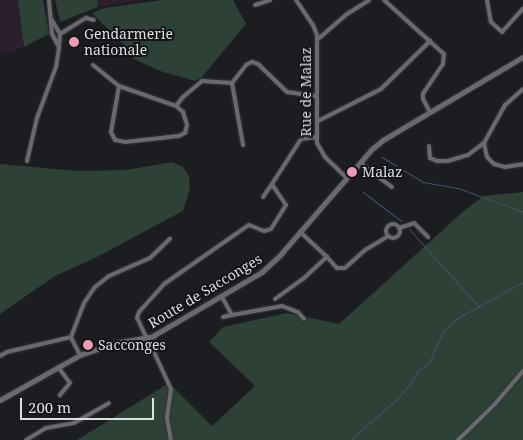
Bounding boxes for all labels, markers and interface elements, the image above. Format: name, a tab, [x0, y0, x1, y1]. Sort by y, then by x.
place label: Gendarmerie nationale	[84, 26, 173, 58]
marker: Gendarmerie nationale	[68, 36, 80, 48]
street label: Rue de Malaz	[298, 47, 314, 137]
place label: Malaz	[362, 164, 402, 180]
marker: Malaz	[346, 166, 358, 178]
street label: Route de Sacconges	[145, 250, 265, 332]
place label: Sacconges	[98, 337, 166, 353]
marker: Sacconges	[82, 339, 94, 351]
scale bar	[22, 388, 156, 420]
text: 200 m	[28, 397, 71, 417]

